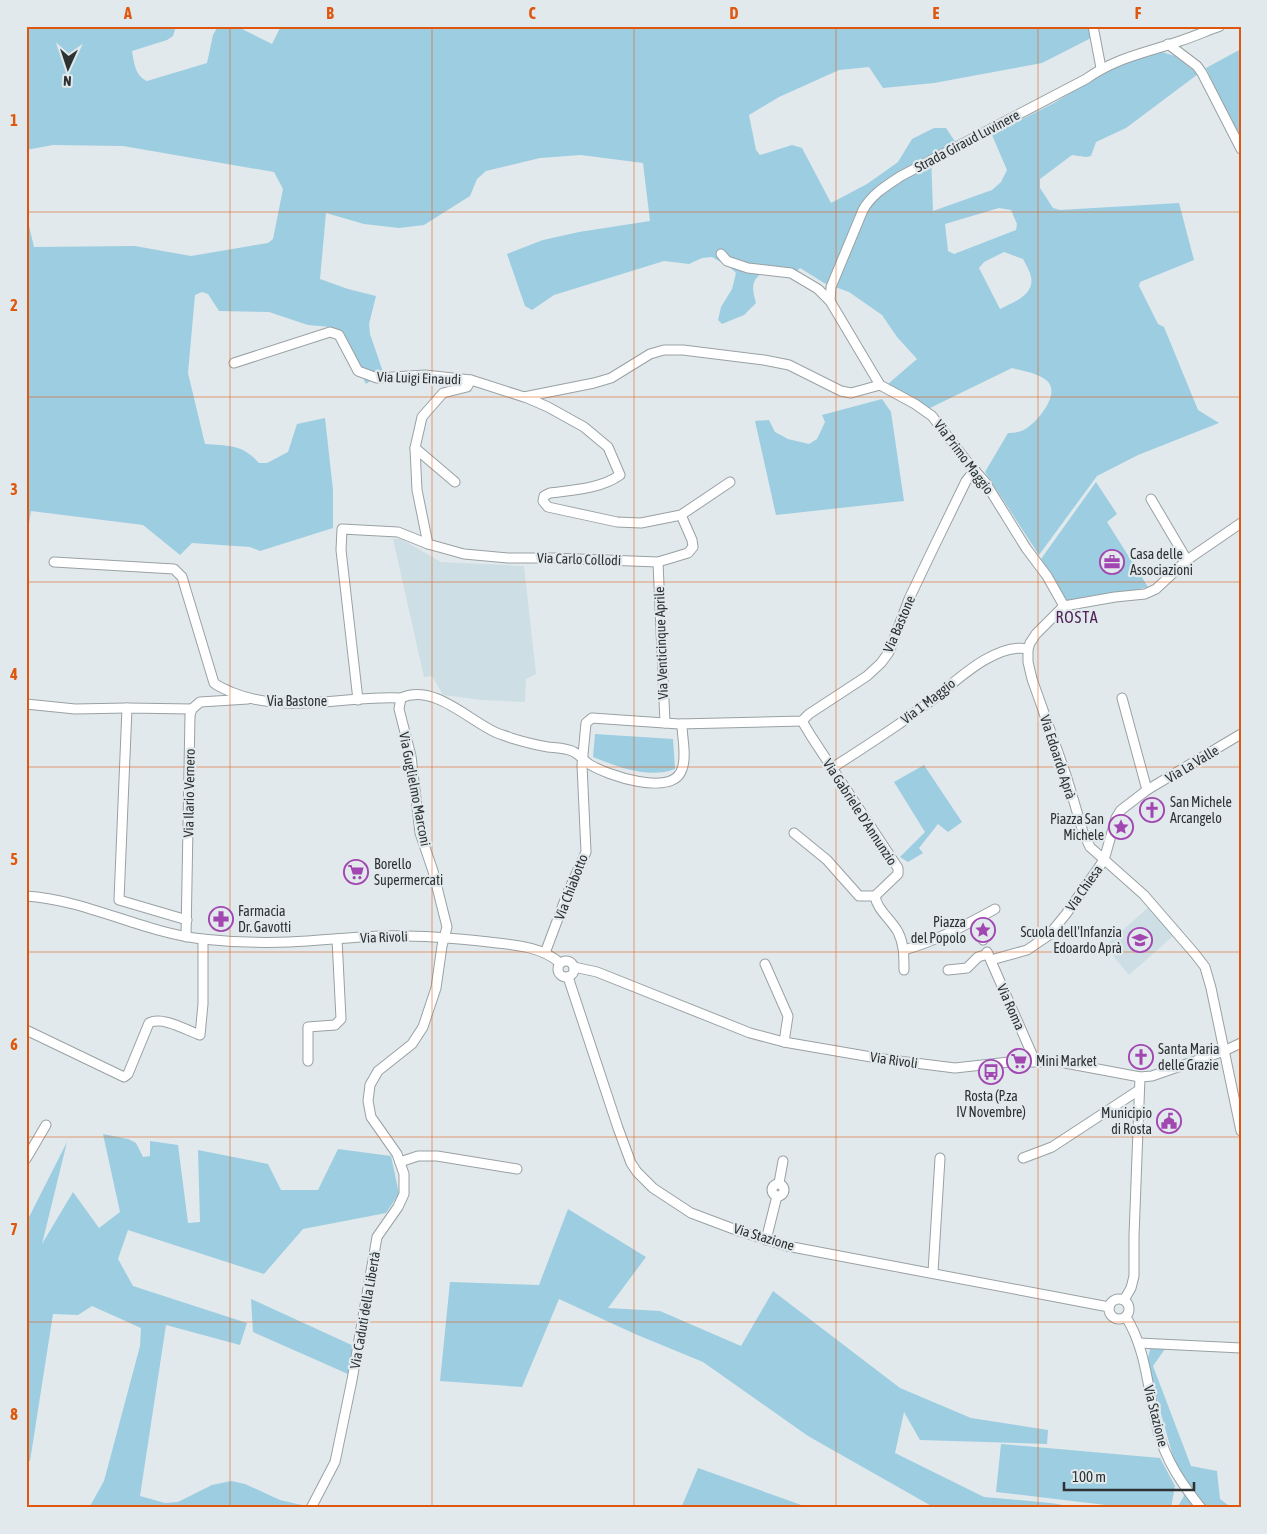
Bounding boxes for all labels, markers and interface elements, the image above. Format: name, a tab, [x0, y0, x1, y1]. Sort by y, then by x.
text: A	[123, 4, 132, 22]
text: B	[326, 4, 334, 22]
text: C	[528, 4, 536, 22]
text: D	[730, 4, 739, 22]
text: E	[933, 4, 940, 22]
text: F	[1135, 4, 1142, 22]
north arrow	[42, 42, 92, 92]
text: N	[63, 73, 72, 89]
street label: Strada Giraud Luvinere	[912, 107, 1022, 175]
text: 1	[10, 111, 18, 129]
text: 2	[10, 296, 18, 314]
street label: Via Luigi Einaudi	[377, 369, 461, 387]
street label: Via Primo Maggio	[931, 417, 997, 497]
text: 3	[10, 480, 18, 498]
place label: Casa delle Associazioni	[1130, 546, 1193, 578]
office icon: Casa delle Associazioni	[1099, 549, 1125, 575]
street label: Via Carlo Collodi	[537, 550, 621, 568]
street label: Via Venticinque Aprile	[651, 586, 671, 700]
street label: Via Bastone	[880, 593, 918, 655]
district label: ROSTA	[1055, 608, 1099, 626]
text: 4	[9, 665, 18, 683]
street label: Via 1 Maggio	[898, 675, 958, 727]
street label: Via Bastone	[267, 693, 327, 709]
street label: Via Edoardo Aprà	[1037, 713, 1079, 801]
street label: Via Guglielmo Marconi	[396, 731, 434, 847]
street label: Via La Valle	[1163, 742, 1221, 786]
street label: Via Ilario Vernero	[180, 748, 198, 838]
street label: Via Gabriele D'Annunzio	[820, 756, 900, 868]
place label: San Michele Arcangelo	[1170, 794, 1232, 826]
church icon: San Michele Arcangelo	[1139, 797, 1165, 823]
place label: Piazza San Michele	[1050, 811, 1104, 843]
place icon: Piazza San Michele	[1108, 814, 1134, 840]
text: 5	[10, 850, 18, 868]
street label: Via Chiabotto	[551, 852, 591, 922]
place label: Borello Supermercati	[374, 856, 443, 888]
supermarket icon: Borello Supermercati	[343, 859, 369, 885]
street label: Via Chiesa	[1062, 862, 1106, 914]
place label: Farmacia Dr. Gavotti	[238, 903, 291, 935]
pharmacy icon: Farmacia Dr. Gavotti	[208, 906, 234, 932]
place label: Piazza del Popolo	[911, 914, 966, 946]
place icon: Piazza del Popolo	[970, 917, 996, 943]
place label: Scuola dell'Infanzia Edoardo Aprà	[1020, 924, 1122, 956]
school or university icon: Scuola dell'Infanzia Edoardo Aprà	[1127, 927, 1153, 953]
street label: Via Rivoli	[360, 928, 408, 946]
street label: Via Roma	[994, 982, 1028, 1032]
text: 6	[10, 1035, 18, 1053]
place label: Santa Maria delle Grazie	[1158, 1041, 1219, 1073]
church icon: Santa Maria delle Grazie	[1128, 1044, 1154, 1070]
supermarket icon: Mini Market	[1006, 1048, 1032, 1074]
street label: Via Rivoli	[869, 1049, 919, 1071]
place label: Mini Market	[1036, 1053, 1097, 1069]
bus stop icon: Rosta (P.za IV Novembre)	[978, 1059, 1004, 1085]
place label: Rosta (P.za IV Novembre)	[956, 1088, 1026, 1120]
place label: Municipio di Rosta	[1101, 1105, 1152, 1137]
public building icon: Municipio di Rosta	[1156, 1108, 1182, 1134]
text: 7	[10, 1220, 18, 1238]
street label: Via Stazione	[732, 1220, 796, 1254]
street label: Via Caduti della Libertà	[347, 1250, 383, 1370]
street label: Via Stazione	[1141, 1384, 1171, 1448]
text: 8	[10, 1405, 18, 1423]
scale bar	[1064, 1459, 1194, 1491]
text: 100 m	[1072, 1468, 1106, 1485]

